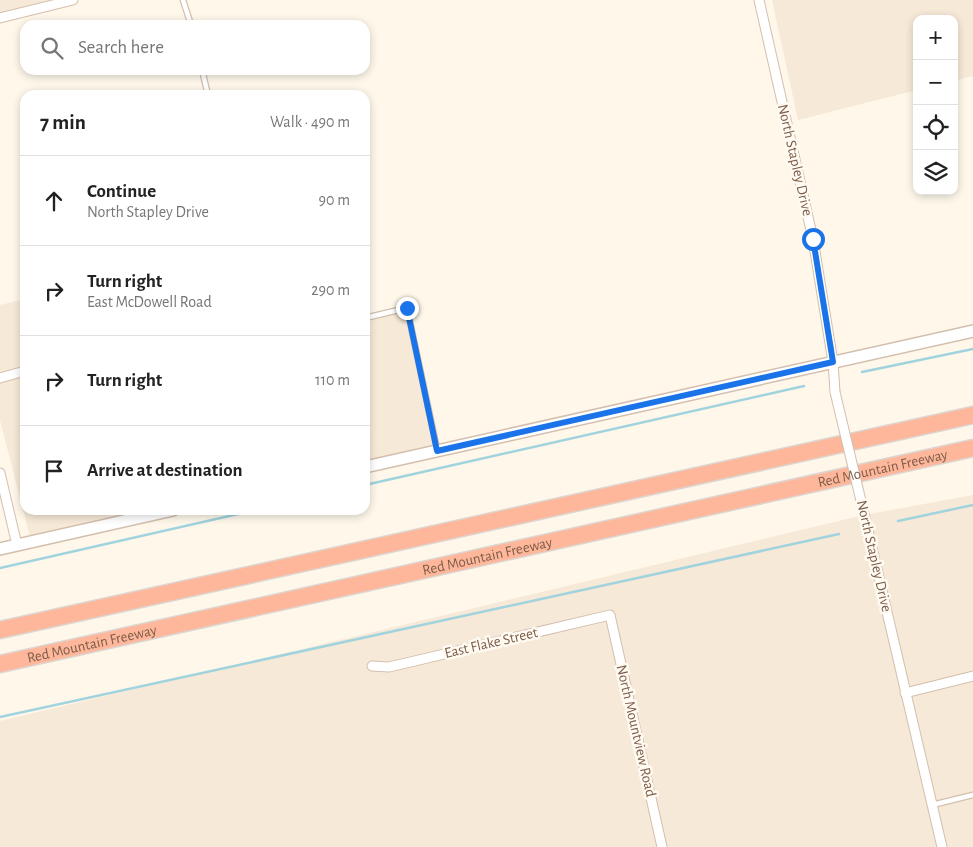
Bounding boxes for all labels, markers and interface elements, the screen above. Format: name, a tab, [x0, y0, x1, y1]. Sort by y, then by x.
map controls	[913, 15, 958, 195]
button: +	[913, 15, 958, 60]
search box	[20, 20, 370, 75]
icon: search	[38, 34, 66, 62]
text: Search here	[78, 38, 164, 57]
button: −	[913, 60, 958, 105]
street label: North Stapley Drive	[775, 103, 815, 217]
button: locate	[913, 105, 958, 150]
text: 7 min	[40, 112, 86, 133]
text: Walk · 490 m	[270, 114, 350, 130]
button: layers	[913, 150, 958, 195]
text: Continue	[87, 182, 156, 201]
icon: ahead	[40, 187, 68, 215]
text: 90 m	[319, 192, 350, 208]
text: North Stapley Drive	[87, 204, 209, 220]
route start	[802, 228, 825, 251]
text: Turn right	[87, 272, 162, 291]
icon: right	[40, 277, 68, 305]
text: 290 m	[311, 282, 350, 298]
text: East McDowell Road	[87, 294, 212, 310]
route end	[396, 297, 419, 320]
icon: right	[40, 367, 68, 395]
text: Turn right	[87, 371, 162, 390]
text: 110 m	[315, 372, 350, 388]
street label: Red Mountain Freeway	[816, 446, 949, 490]
icon: arrive	[40, 457, 68, 485]
text: Arrive at destination	[87, 461, 243, 480]
street label: North Stapley Drive	[854, 499, 894, 613]
street label: Red Mountain Freeway	[421, 534, 554, 578]
street label: Red Mountain Freeway	[25, 622, 159, 665]
street label: East Flake Street	[443, 625, 539, 661]
street label: North Mountview Road	[613, 663, 659, 799]

